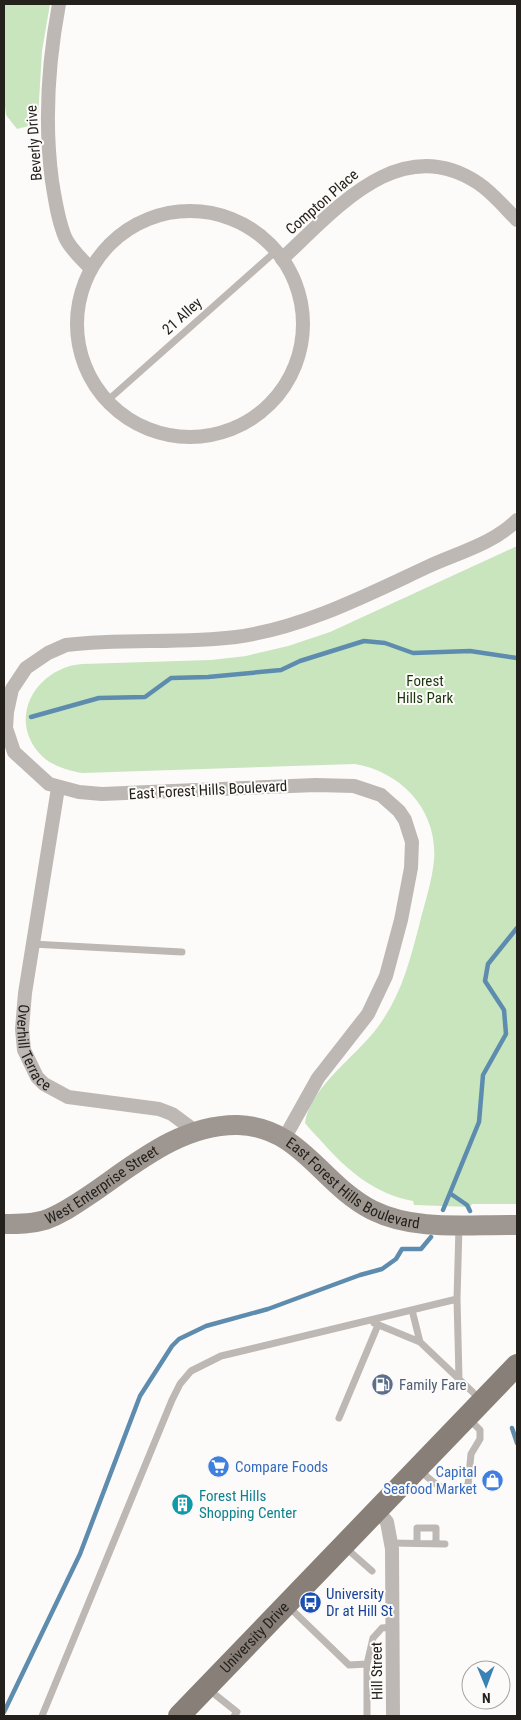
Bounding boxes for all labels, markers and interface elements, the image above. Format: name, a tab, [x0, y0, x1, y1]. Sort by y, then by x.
street label: Beverly Drive	[22, 104, 46, 182]
street label: Compton Place	[282, 166, 362, 238]
street label: 21 Alley	[159, 294, 205, 338]
park label: Forest Hills Park	[397, 672, 454, 707]
street label: East Forest Hills Boulevard	[128, 777, 288, 803]
street label: Overhill Terrace	[13, 1004, 54, 1095]
street label: East Forest Hills Boulevard	[283, 1134, 421, 1232]
street label: West Enterprise Street	[42, 1142, 161, 1228]
fuel station icon: Family Fare	[371, 1373, 395, 1397]
place label: Family Fare	[399, 1376, 467, 1394]
supermarket icon: Compare Foods	[207, 1455, 231, 1479]
place label: Compare Foods	[235, 1458, 328, 1476]
place label: Capital Seafood Market	[383, 1463, 477, 1498]
shop icon: Capital Seafood Market	[481, 1469, 505, 1493]
place label: Forest Hills Shopping Center	[199, 1487, 297, 1522]
building icon: Forest Hills Shopping Center	[171, 1493, 195, 1517]
place label: University Dr at Hill St	[326, 1585, 393, 1620]
bus stop icon: University Dr at Hill St	[298, 1591, 322, 1615]
street label: University Drive	[216, 1598, 293, 1677]
street label: Hill Street	[367, 1642, 387, 1700]
north arrow	[461, 1660, 511, 1710]
text: N	[482, 1690, 491, 1706]

